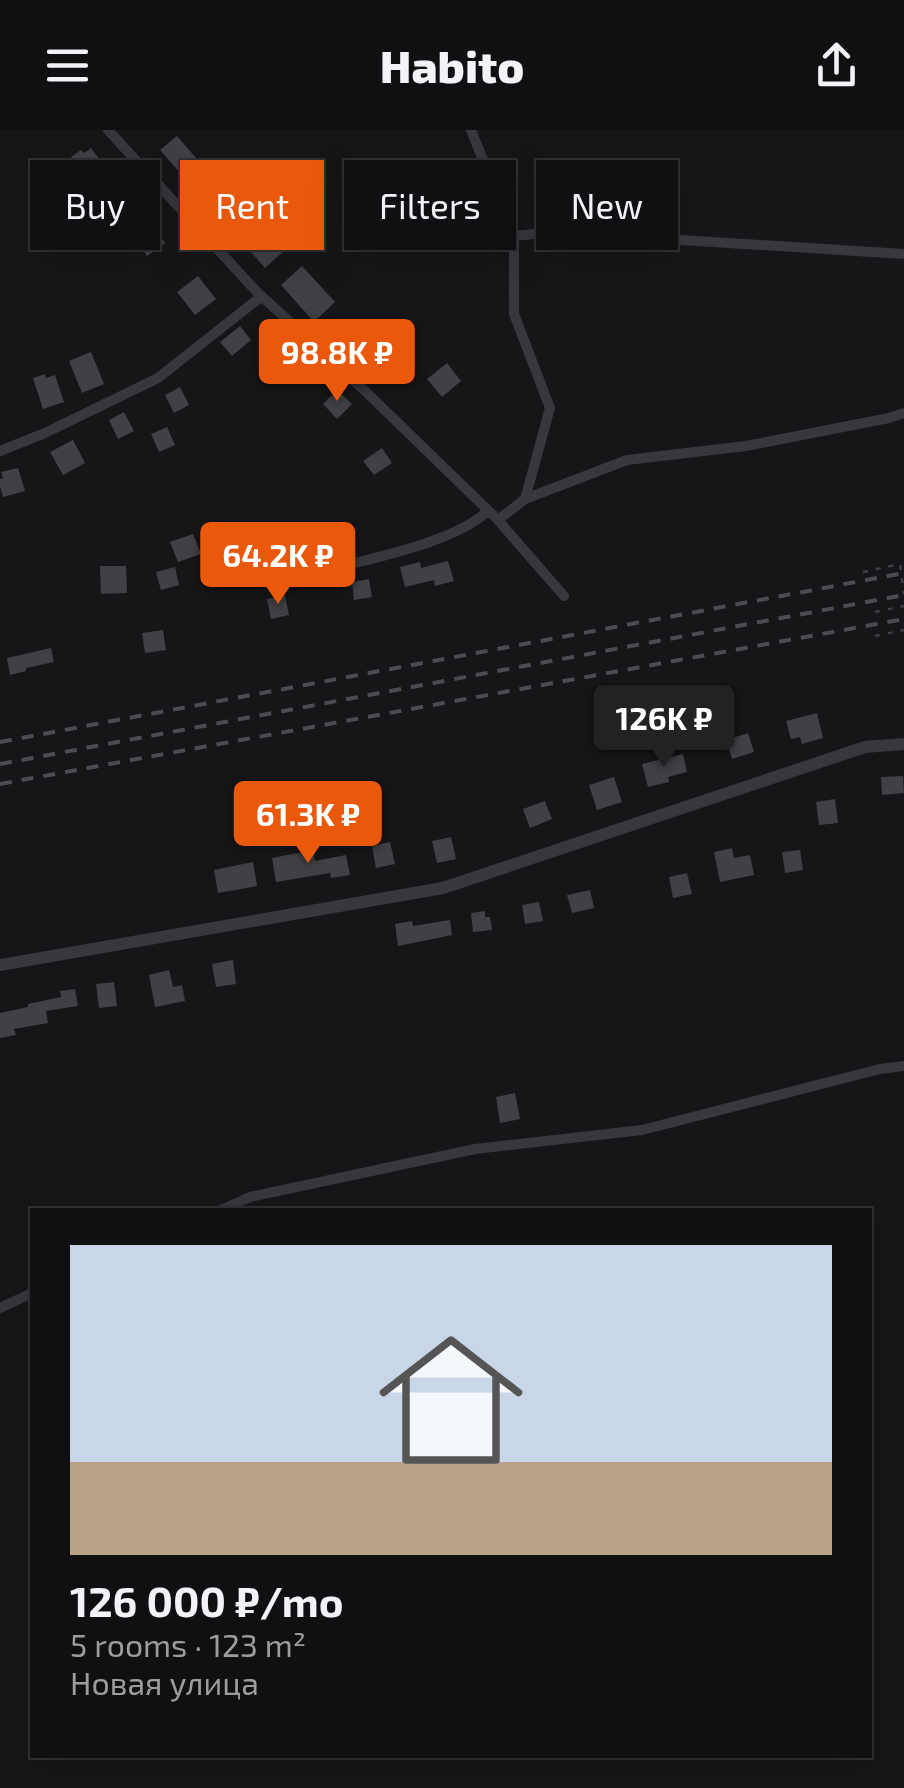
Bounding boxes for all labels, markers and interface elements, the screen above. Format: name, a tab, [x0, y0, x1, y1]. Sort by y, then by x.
icon: menu	[40, 38, 95, 93]
text: Habito	[380, 38, 524, 92]
icon: share	[809, 38, 864, 93]
chip: Buy	[30, 160, 160, 250]
chip: Rent	[180, 160, 324, 250]
chip: Filters	[344, 160, 516, 250]
chip: New	[536, 160, 678, 250]
pin: 98.8K ₽	[245, 319, 429, 404]
text: 98.8K ₽	[281, 332, 393, 370]
pin: 64.2K ₽	[186, 522, 370, 607]
text: 64.2K ₽	[222, 535, 334, 573]
pin: 126K ₽	[583, 685, 745, 770]
text: 126K ₽	[615, 698, 713, 736]
pin: 61.3K ₽	[216, 781, 400, 866]
text: 61.3K ₽	[256, 794, 360, 832]
icon: home	[361, 1310, 541, 1490]
text: 126 000 ₽/mo	[70, 1575, 343, 1625]
text: 5 rooms · 123 m²	[70, 1625, 306, 1663]
text: Новая улица	[70, 1663, 259, 1701]

